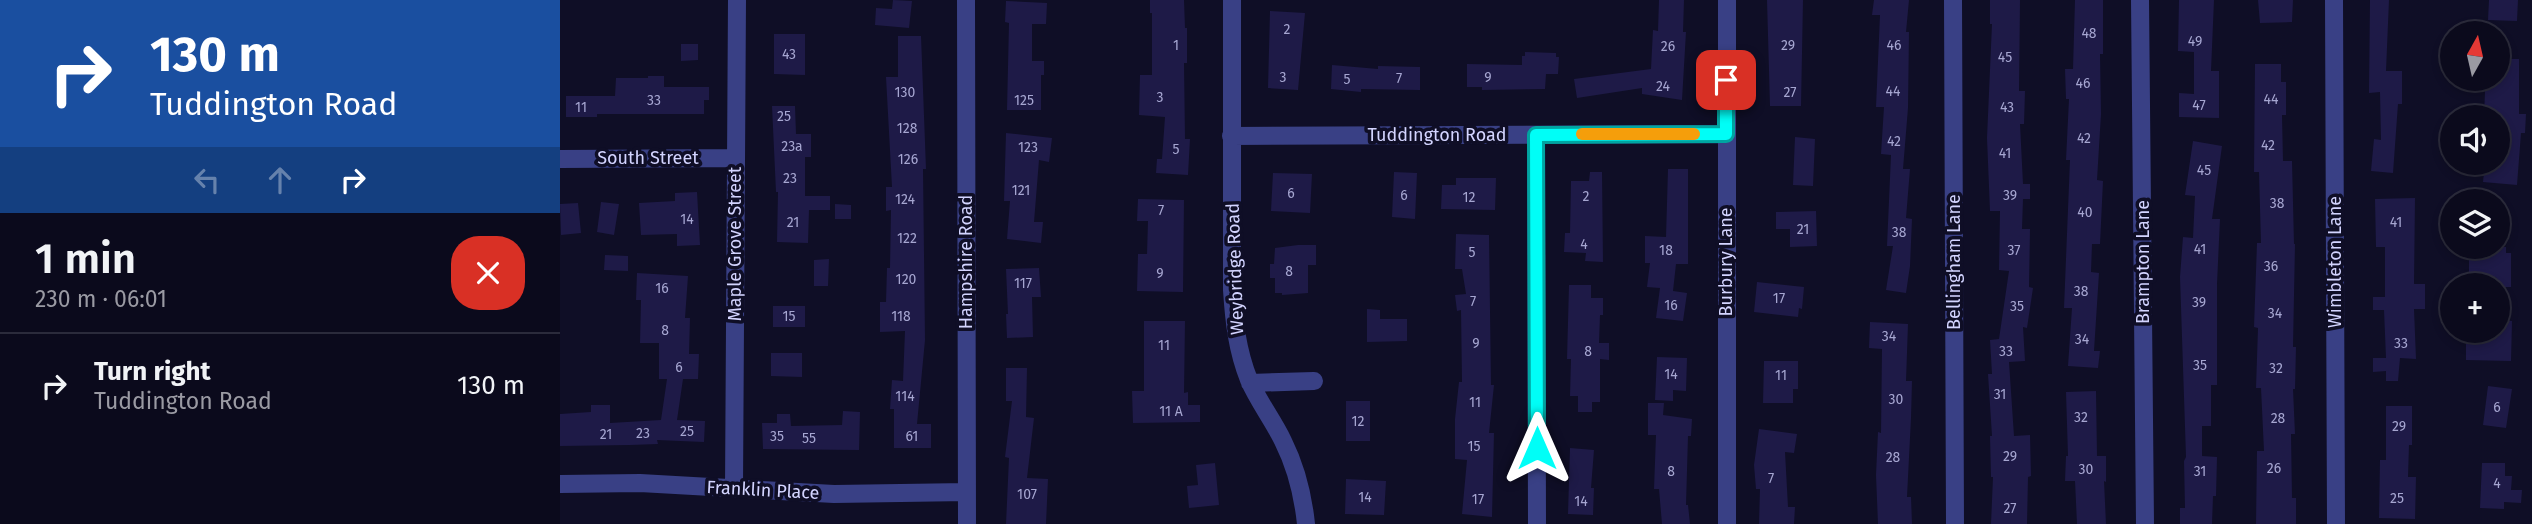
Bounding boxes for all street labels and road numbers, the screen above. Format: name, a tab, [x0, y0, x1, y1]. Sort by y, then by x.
street label: Tuddington Road	[1367, 124, 1507, 146]
street label: South Street	[597, 147, 699, 169]
street label: Maple Grove Street	[724, 166, 746, 321]
street label: Bellingham Lane	[1943, 194, 1965, 330]
street label: Hampshire Road	[955, 195, 977, 329]
street label: Wimbleton Lane	[2324, 196, 2346, 328]
street label: Brampton Lane	[2132, 200, 2154, 324]
street label: Weybridge Road	[1222, 203, 1248, 335]
street label: Burbury Lane	[1715, 207, 1737, 317]
street label: Franklin Place	[706, 476, 820, 504]

